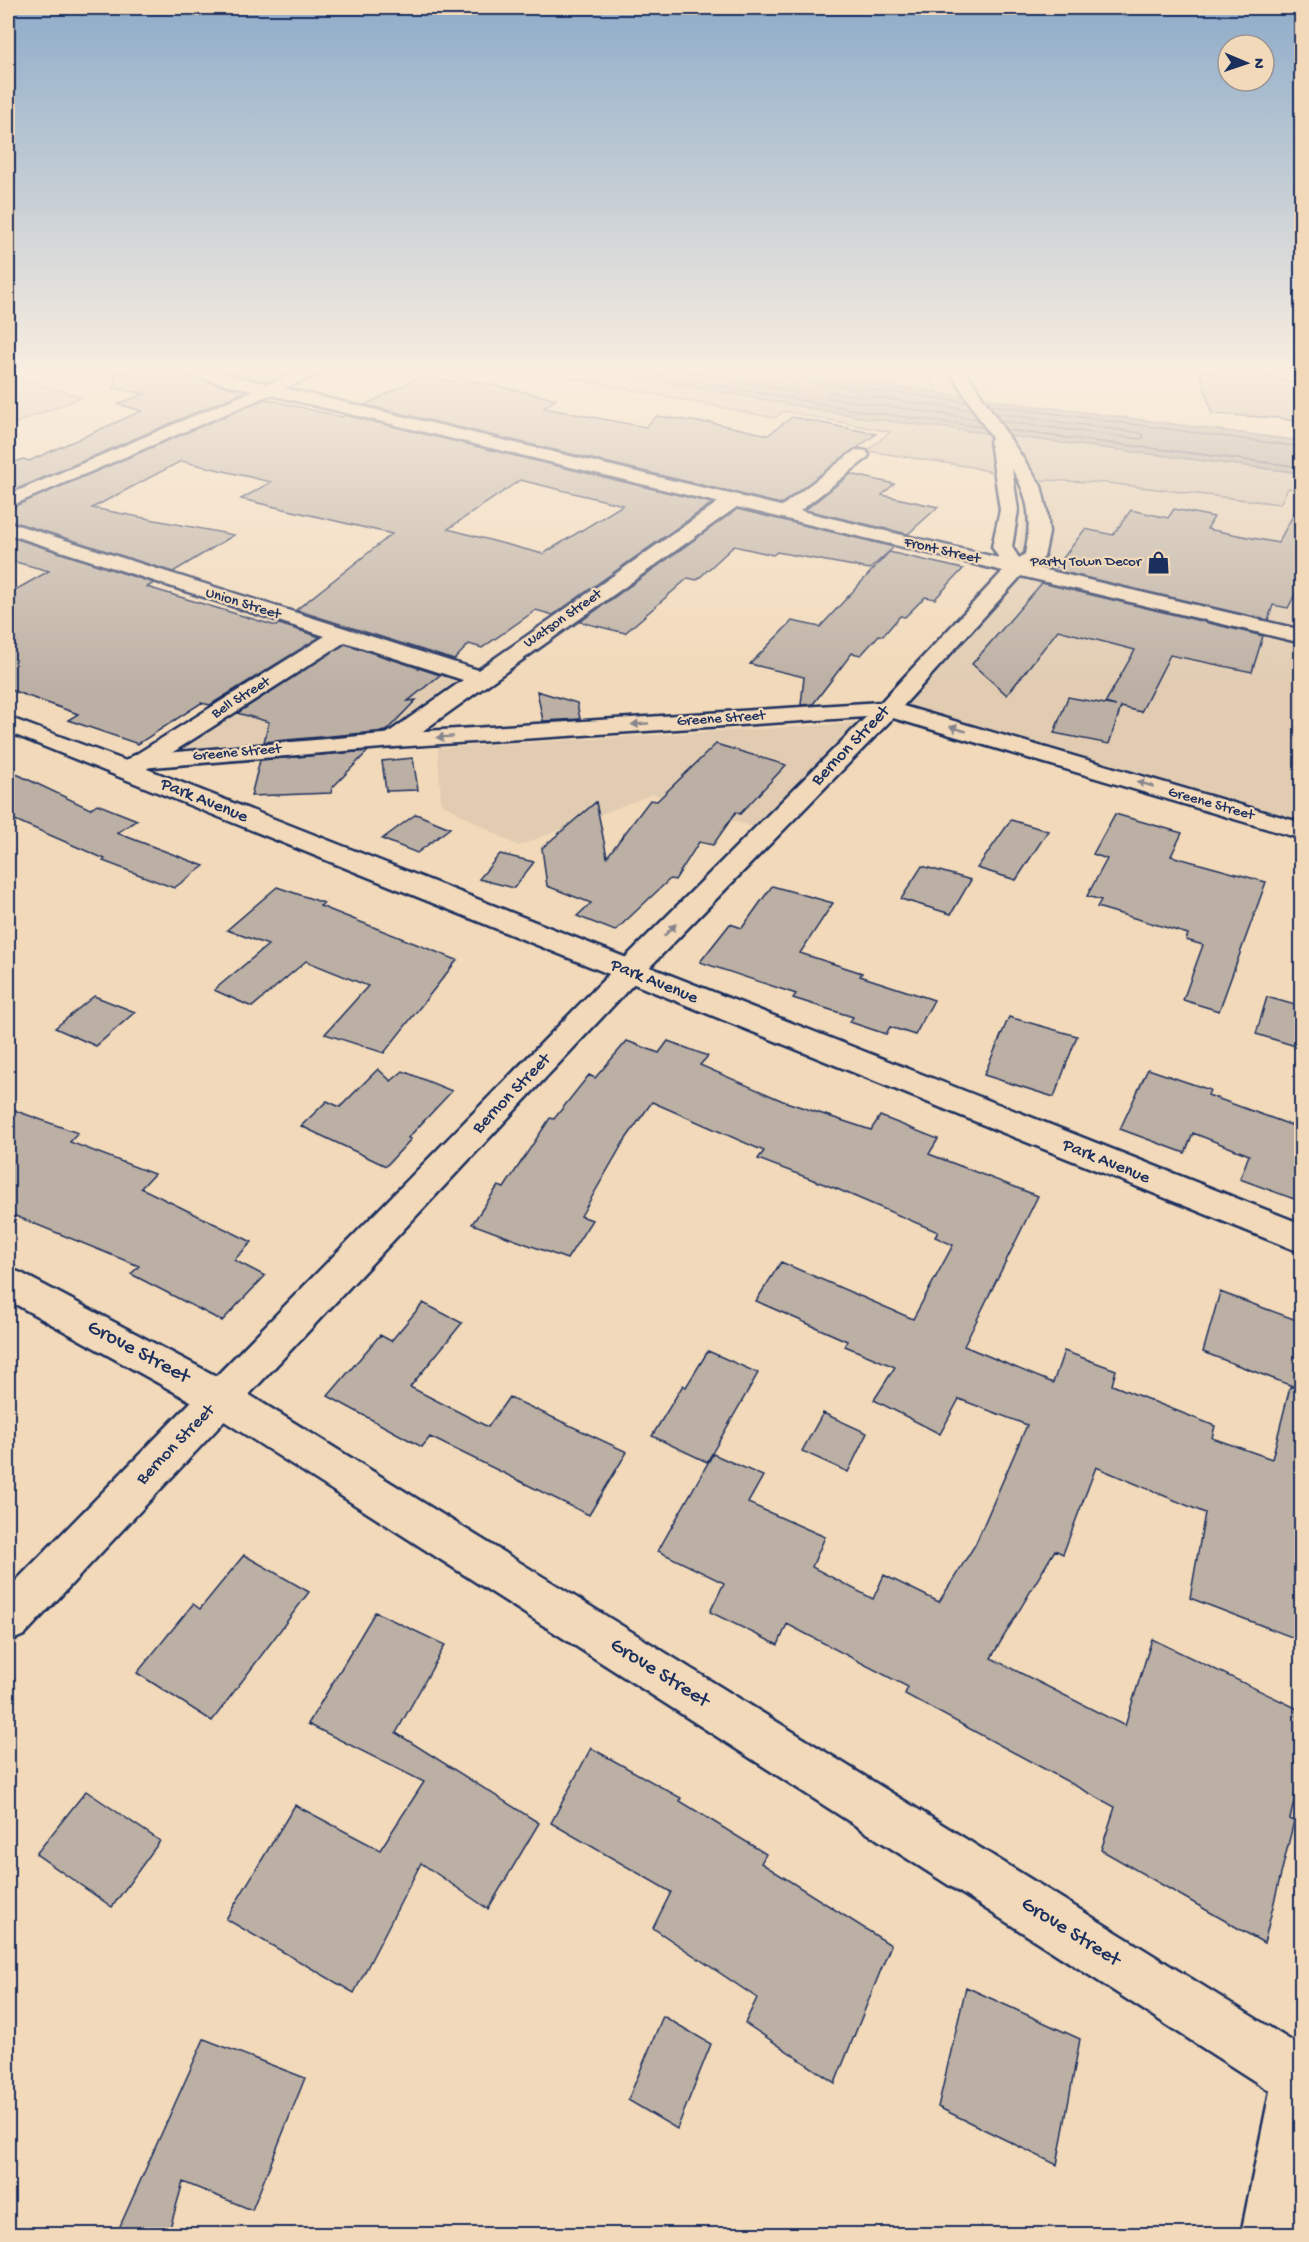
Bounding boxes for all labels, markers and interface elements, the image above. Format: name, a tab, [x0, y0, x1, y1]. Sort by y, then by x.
north arrow	[1216, 33, 1276, 93]
text: N	[1248, 58, 1267, 70]
street label: Front Street	[901, 533, 984, 569]
shop icon: Party Town Decor	[1146, 549, 1172, 575]
place label: Party Town Decor	[1029, 553, 1143, 571]
street label: Union Street	[203, 584, 284, 624]
street label: Watson Street	[520, 584, 607, 653]
street label: Bell Street	[208, 672, 275, 724]
street label: Bernon Street	[807, 700, 896, 791]
street label: Greene Street	[676, 707, 768, 731]
one-way arrow	[631, 720, 650, 729]
one-way arrow	[949, 724, 967, 733]
one-way arrow	[436, 732, 455, 741]
street label: Greene Street	[192, 740, 284, 766]
street label: Park Avenue	[156, 774, 252, 828]
one-way arrow	[1136, 779, 1154, 788]
street label: Greene Street	[1166, 783, 1258, 825]
one-way arrow	[662, 923, 676, 937]
street label: Park Avenue	[606, 955, 702, 1009]
street label: Bernon Street	[468, 1048, 557, 1139]
street label: Park Avenue	[1058, 1135, 1154, 1189]
street label: Grove Street	[82, 1316, 196, 1392]
street label: Bernon Street	[132, 1399, 221, 1490]
street label: Grove Street	[605, 1634, 715, 1716]
street label: Grove Street	[1016, 1893, 1126, 1975]

